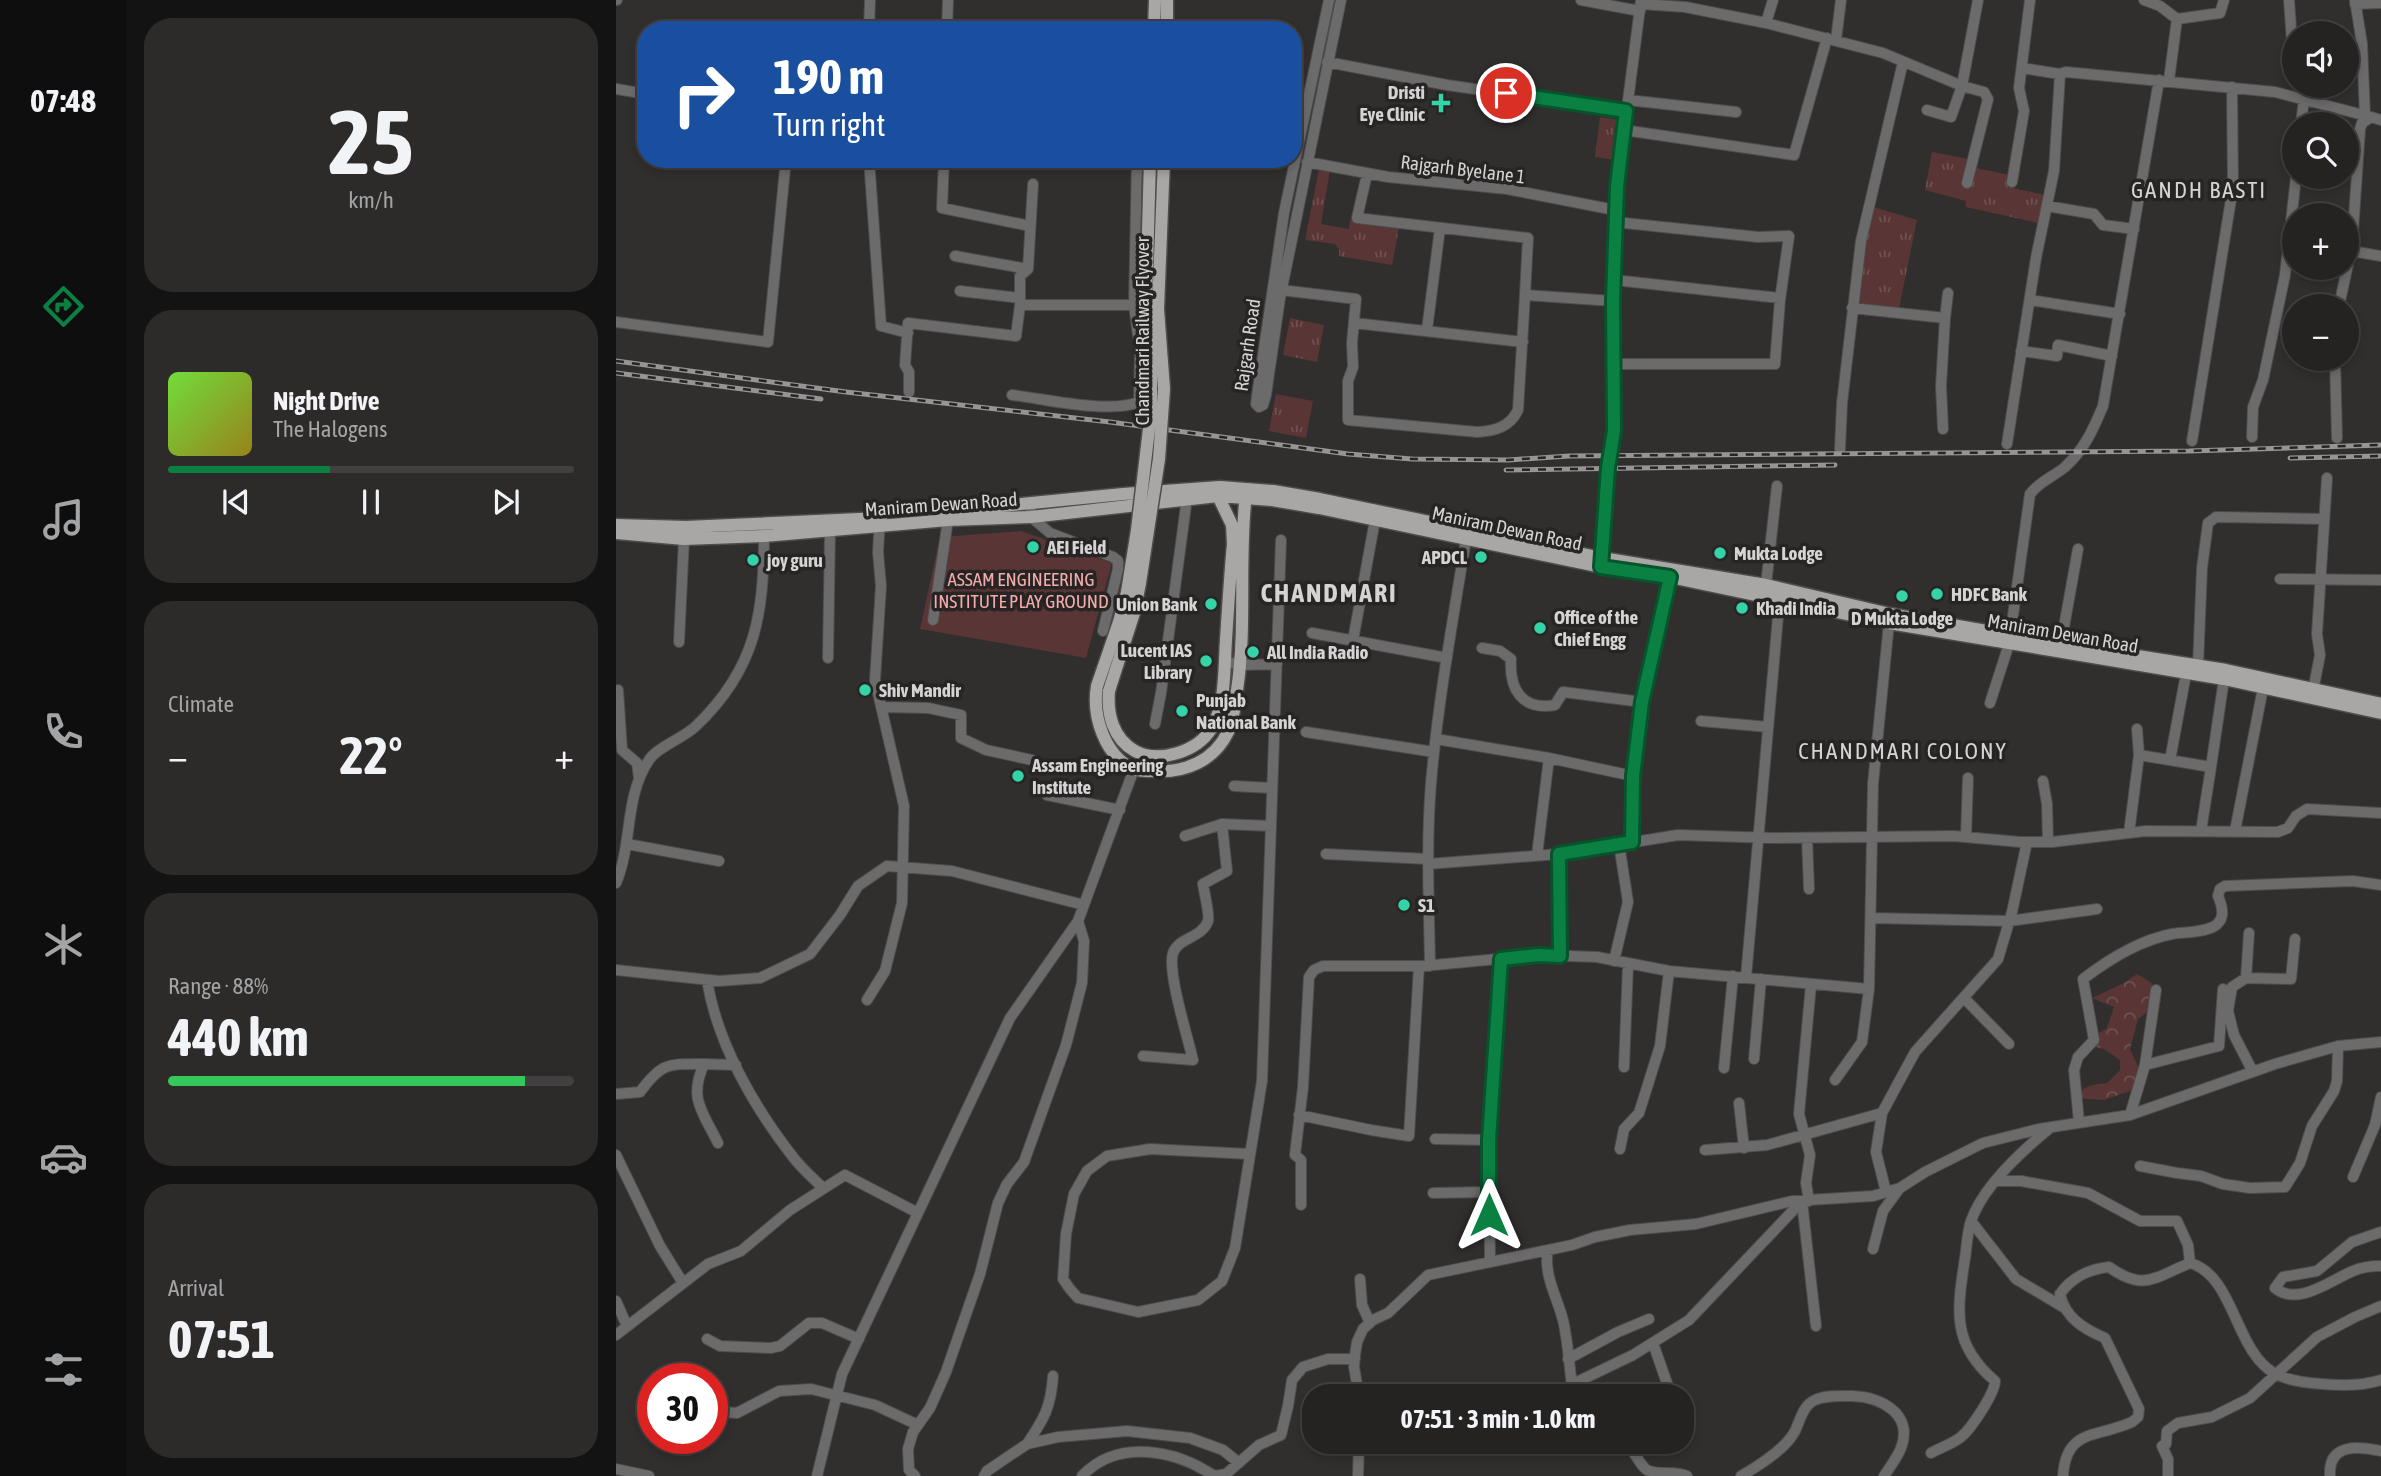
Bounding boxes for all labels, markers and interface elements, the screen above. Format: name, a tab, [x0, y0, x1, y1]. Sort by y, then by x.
map controls	[2282, 21, 2359, 371]
button: sound	[2282, 21, 2359, 98]
text: 190 m	[773, 48, 884, 104]
icon: right	[658, 49, 749, 140]
pin	[1476, 63, 1536, 123]
icon: arrive	[1487, 74, 1525, 112]
place label: Dristi Eye Clinic	[1359, 81, 1425, 125]
text: 07:48	[30, 82, 96, 119]
text: 25	[328, 89, 414, 193]
marker: Dristi Eye Clinic	[1431, 93, 1451, 113]
text: Turn right	[773, 106, 886, 143]
button: search	[2282, 112, 2359, 189]
street label: Rajgarh Byelane 1	[1399, 150, 1527, 188]
district label: GANDH BASTI	[2131, 177, 2267, 203]
text: km/h	[348, 187, 394, 213]
button: +	[2282, 203, 2359, 280]
street label: Chandmari Railway Flyover	[1131, 236, 1153, 425]
icon: directions	[39, 282, 88, 331]
button: −	[2282, 294, 2359, 371]
street label: Rajgarh Road	[1230, 297, 1264, 393]
text: Night Drive	[273, 386, 380, 416]
text: The Halogens	[273, 416, 387, 442]
icon: previous	[217, 483, 255, 521]
icon: pause	[352, 483, 390, 521]
icon: next	[487, 483, 525, 521]
street label: Maniram Dewan Road	[864, 488, 1018, 520]
icon: music	[39, 495, 88, 544]
street label: Maniram Dewan Road	[1430, 501, 1584, 555]
place label: AEI Field	[1046, 536, 1106, 558]
marker: AEI Field	[1025, 539, 1041, 555]
place label: Mukta Lodge	[1734, 542, 1823, 564]
marker: Mukta Lodge	[1712, 545, 1728, 561]
place label: APDCL	[1421, 546, 1468, 568]
place label: joy guru	[766, 549, 823, 571]
marker: APDCL	[1473, 549, 1489, 565]
marker: joy guru	[745, 552, 761, 568]
park label: ASSAM ENGINEERING INSTITUTE PLAY GROUND	[933, 568, 1109, 612]
district label: CHANDMARI	[1260, 578, 1398, 608]
place label: HDFC Bank	[1951, 583, 2028, 605]
marker: HDFC Bank	[1929, 586, 1945, 602]
marker: D Mukta Lodge	[1894, 588, 1910, 604]
place label: Union Bank	[1116, 593, 1198, 615]
marker: Union Bank	[1203, 596, 1219, 612]
place label: Khadi India	[1756, 597, 1836, 619]
marker: Khadi India	[1734, 600, 1750, 616]
place label: Office of the Chief Engg	[1554, 606, 1638, 650]
place label: D Mukta Lodge	[1851, 607, 1953, 629]
street label: Maniram Dewan Road	[1986, 609, 2140, 657]
marker: Office of the Chief Engg	[1532, 620, 1548, 636]
place label: Lucent IAS Library	[1120, 639, 1192, 683]
place label: All India Radio	[1266, 641, 1369, 663]
marker: All India Radio	[1245, 644, 1261, 660]
marker: Lucent IAS Library	[1198, 653, 1214, 669]
place label: Shiv Mandir	[879, 679, 961, 701]
marker: Shiv Mandir	[857, 682, 873, 698]
place label: Punjab National Bank	[1196, 689, 1297, 733]
text: Climate	[168, 691, 234, 717]
marker: Punjab National Bank	[1174, 703, 1190, 719]
icon: phone	[39, 707, 88, 756]
text: 22°	[339, 725, 403, 785]
text: −	[168, 734, 188, 777]
text: +	[554, 734, 574, 777]
district label: CHANDMARI COLONY	[1798, 738, 2008, 764]
place label: Assam Engineering Institute	[1031, 754, 1164, 798]
marker: Assam Engineering Institute	[1010, 768, 1026, 784]
place label: S1	[1418, 894, 1435, 916]
marker: S1	[1396, 897, 1412, 913]
icon: climate	[39, 920, 88, 969]
text: Range · 88%	[168, 973, 268, 999]
text: 440 km	[168, 1007, 309, 1067]
icon: car	[39, 1133, 88, 1182]
position arrow	[1452, 1178, 1526, 1252]
text: Arrival	[168, 1275, 224, 1301]
text: 07:51	[168, 1309, 275, 1369]
icon: filters	[39, 1345, 88, 1394]
speed limit sign: 30	[637, 1363, 728, 1454]
text: 07:51 · 3 min · 1.0 km	[1401, 1404, 1595, 1434]

